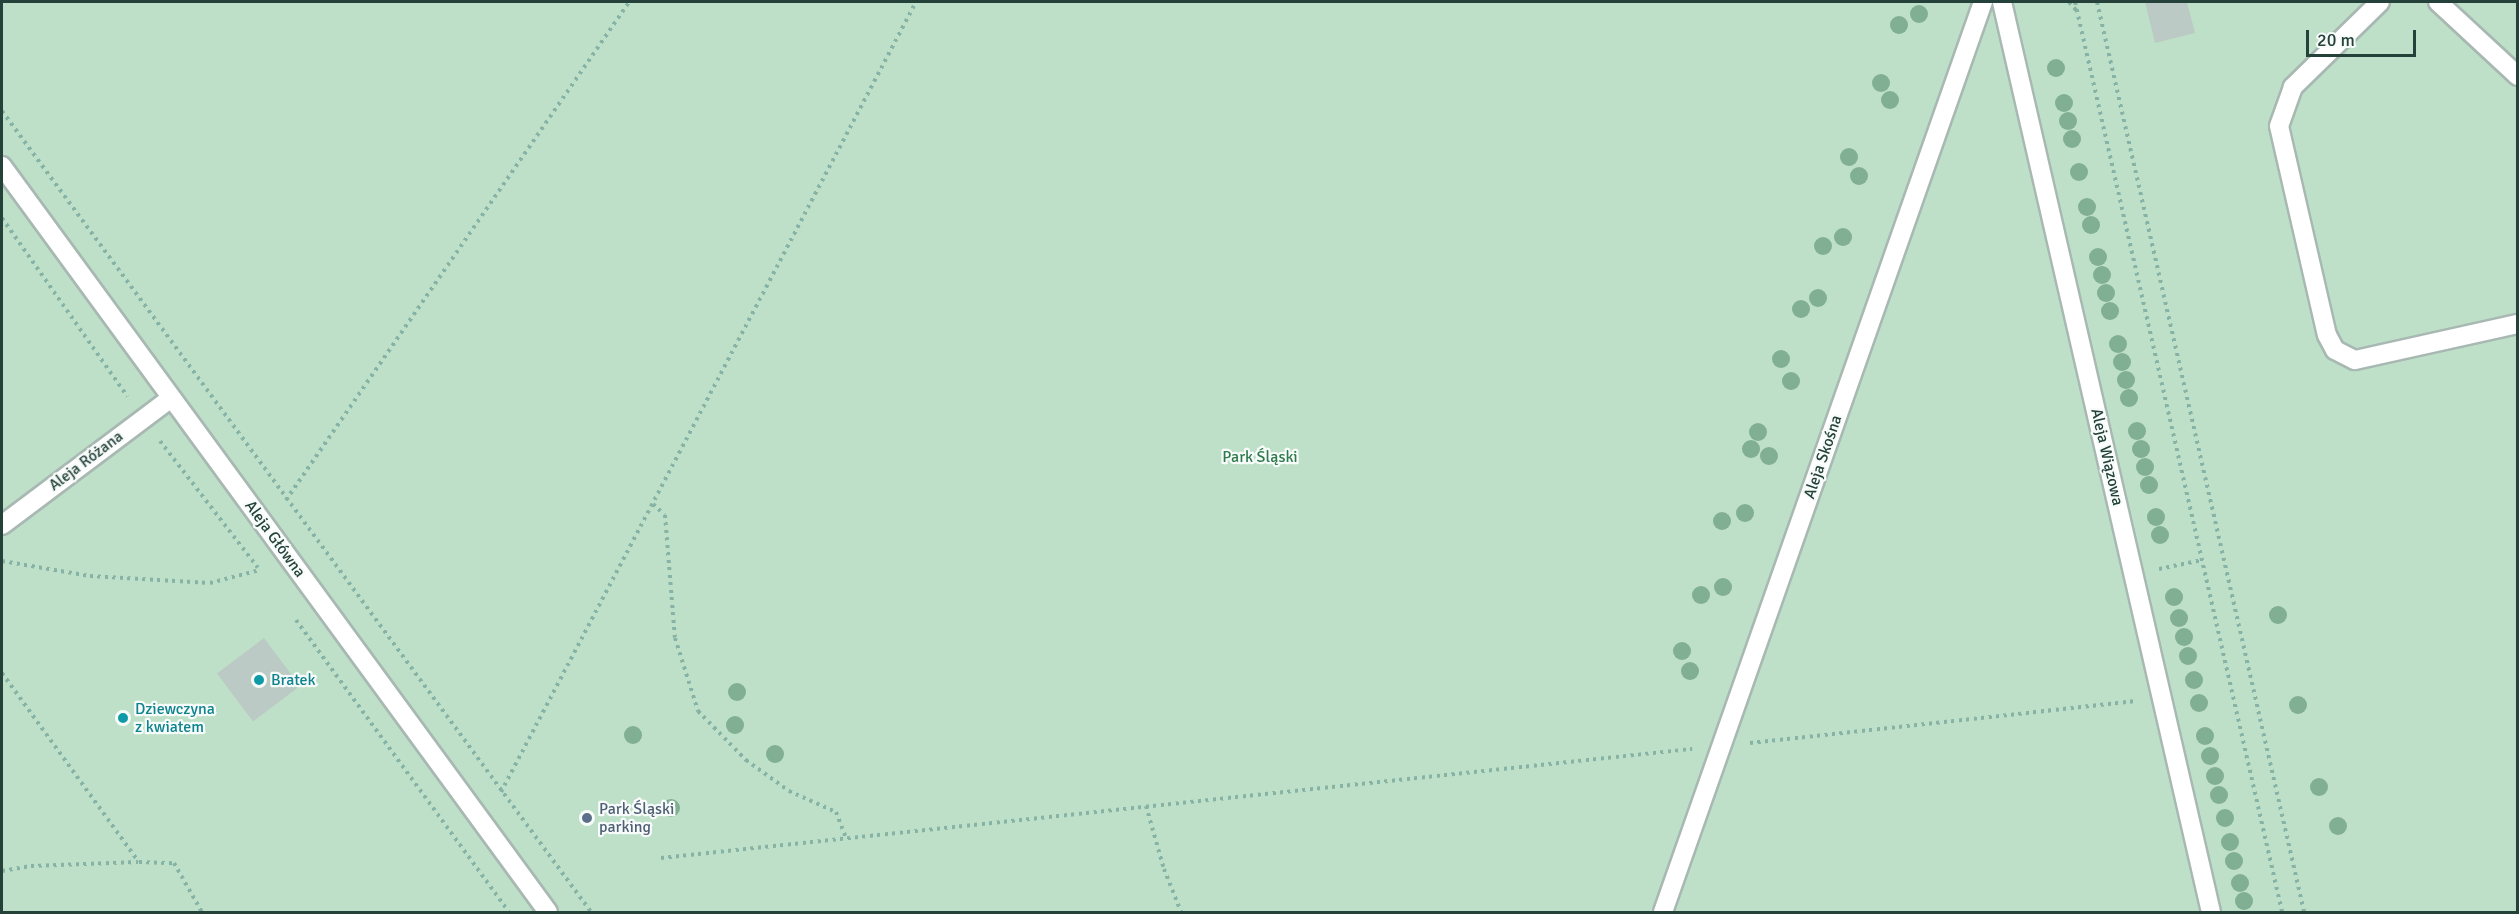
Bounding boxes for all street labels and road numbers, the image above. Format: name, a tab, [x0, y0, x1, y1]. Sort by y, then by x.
street label: Aleja Wiązowa	[2087, 407, 2127, 507]
street label: Aleja Skośna	[1800, 413, 1846, 501]
street label: Aleja Różana	[45, 427, 127, 495]
street label: Aleja Główna	[241, 497, 309, 581]

